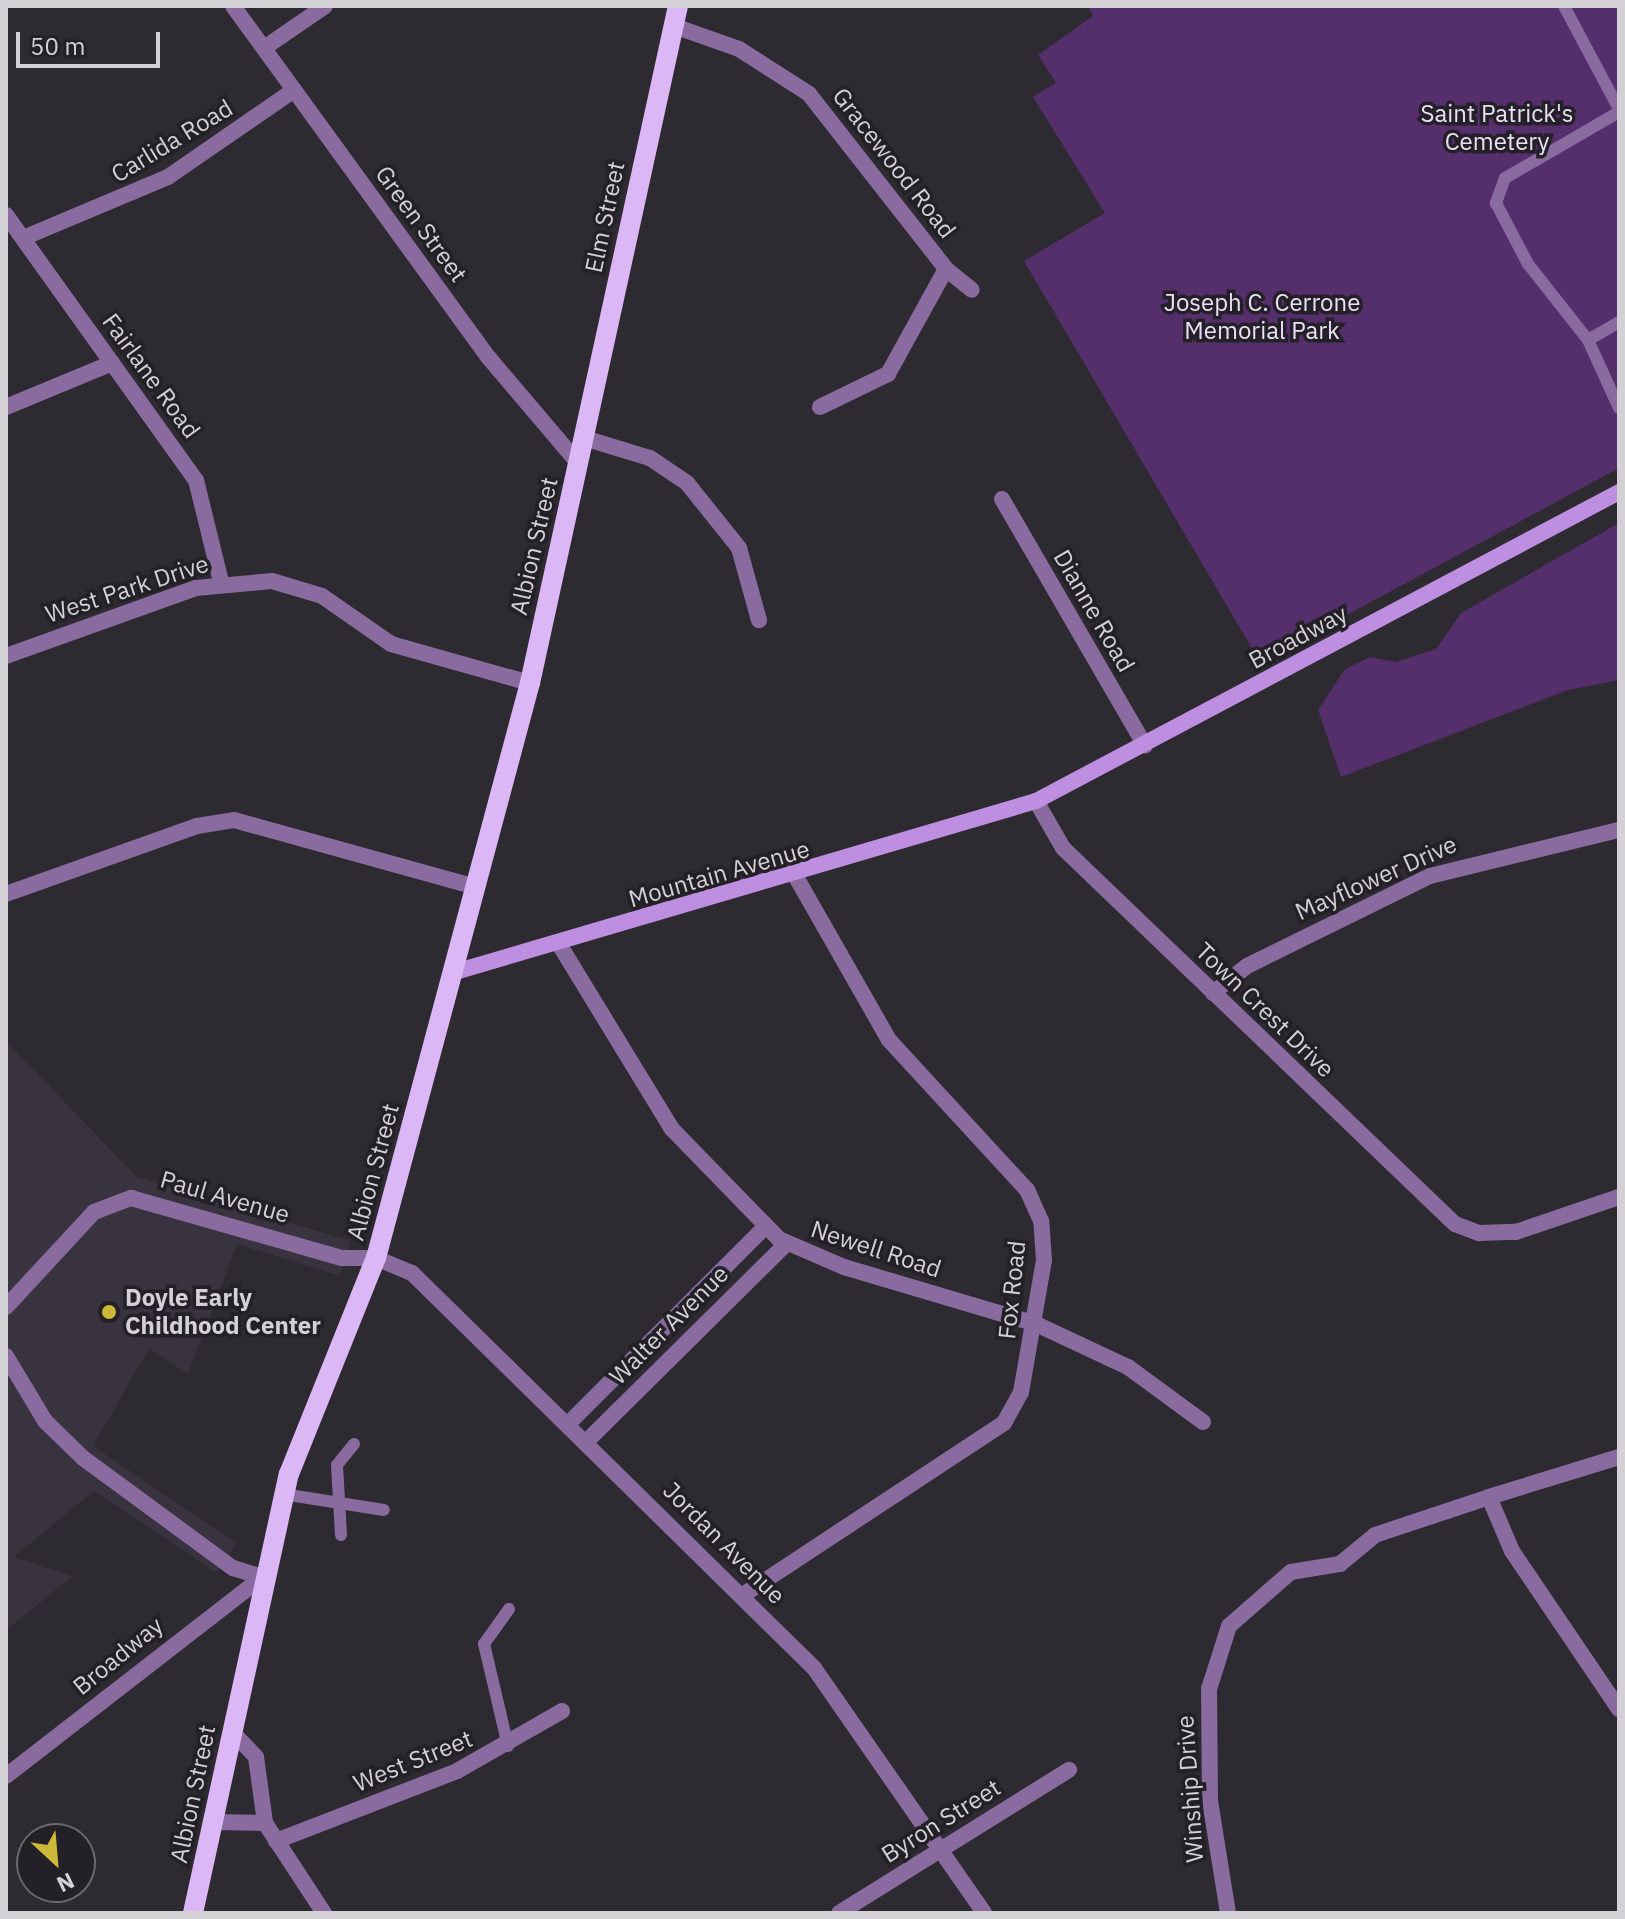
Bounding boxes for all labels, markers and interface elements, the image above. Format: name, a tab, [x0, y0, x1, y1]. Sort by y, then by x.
scale bar	[20, 16, 164, 66]
text: 50 m	[30, 30, 85, 62]
street label: Gracewood Road	[826, 82, 962, 244]
street label: Carlida Road	[106, 93, 238, 189]
park label: Saint Patrick's Cemetery	[1420, 100, 1574, 156]
street label: Elm Street	[579, 159, 631, 275]
street label: Green Street	[369, 160, 473, 288]
park label: Joseph C. Cerrone Memorial Park	[1164, 289, 1360, 345]
street label: Fairlane Road	[96, 308, 206, 444]
street label: Albion Street	[504, 474, 564, 618]
street label: Dianne Road	[1047, 545, 1141, 677]
street label: West Park Drive	[42, 549, 212, 629]
street label: Broadway	[1244, 599, 1352, 675]
street label: Mayflower Drive	[1291, 830, 1461, 926]
street label: Mountain Avenue	[625, 834, 813, 914]
street label: Town Crest Drive	[1190, 937, 1340, 1083]
street label: Albion Street	[341, 1100, 405, 1244]
street label: Paul Avenue	[157, 1165, 293, 1229]
street label: Newell Road	[807, 1214, 945, 1284]
street label: Fox Road	[993, 1239, 1031, 1341]
street label: Walter Avenue	[603, 1259, 735, 1391]
place label: Doyle Early Childhood Center	[125, 1284, 321, 1340]
marker: Doyle Early Childhood Center	[100, 1303, 118, 1321]
street label: Jordan Avenue	[657, 1476, 791, 1610]
street label: Broadway	[67, 1611, 169, 1701]
street label: Winship Drive	[1170, 1714, 1210, 1864]
street label: Albion Street	[164, 1722, 222, 1866]
street label: West Street	[349, 1724, 477, 1798]
street label: Byron Street	[876, 1773, 1006, 1869]
north arrow	[16, 1823, 96, 1903]
text: N	[52, 1867, 79, 1900]

